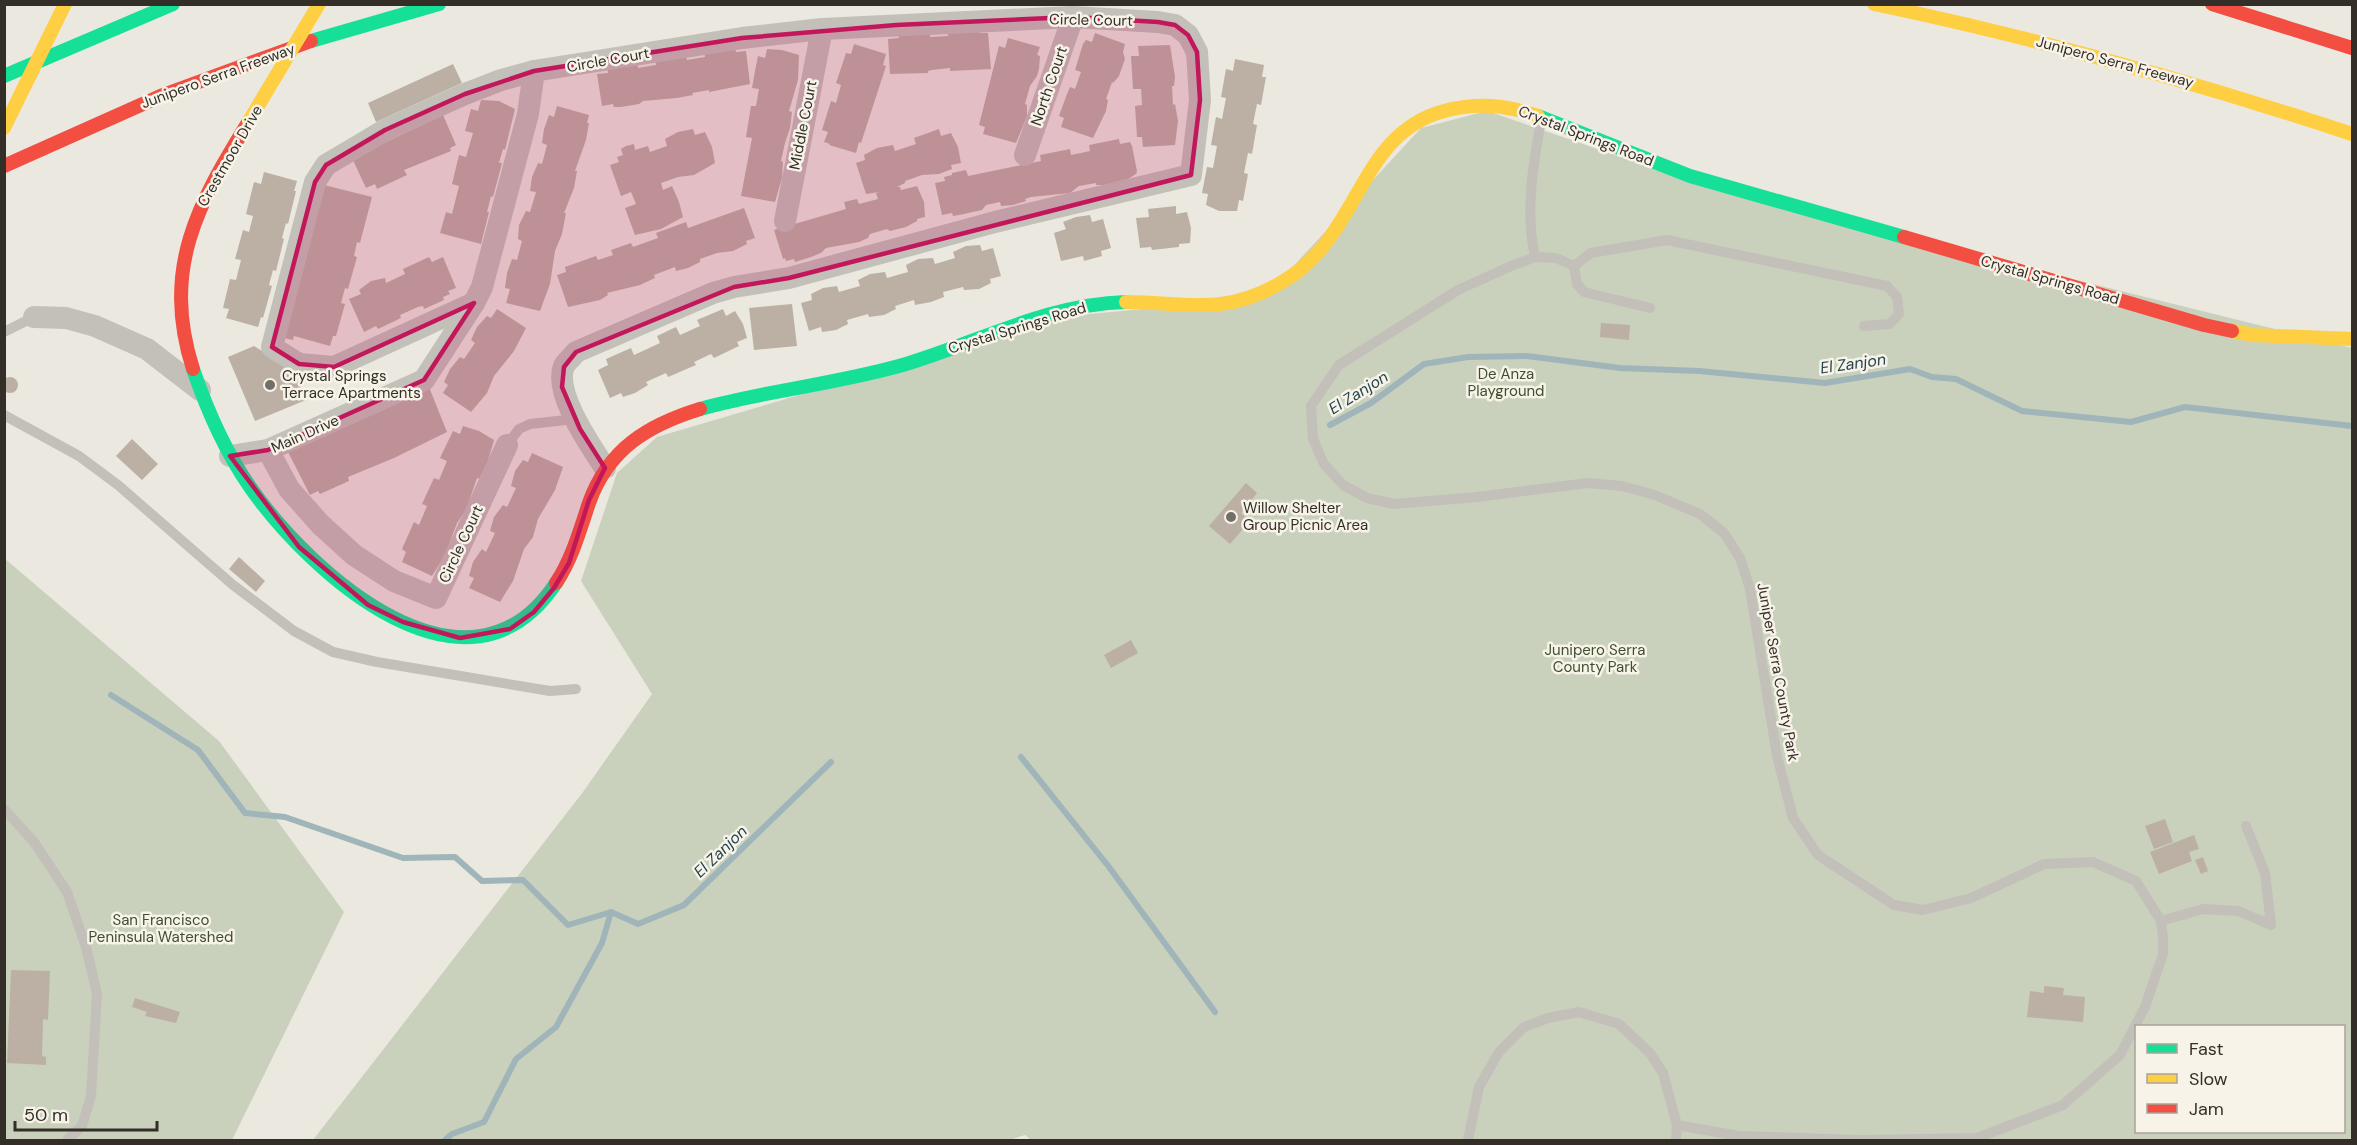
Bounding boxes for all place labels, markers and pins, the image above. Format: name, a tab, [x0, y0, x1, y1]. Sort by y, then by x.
place label: Crystal Springs Terrace Apartments	[282, 366, 421, 403]
marker: Crystal Springs Terrace Apartments	[263, 378, 277, 392]
place label: Willow Shelter Group Picnic Area	[1243, 498, 1368, 535]
marker: Willow Shelter Group Picnic Area	[1224, 510, 1238, 524]

